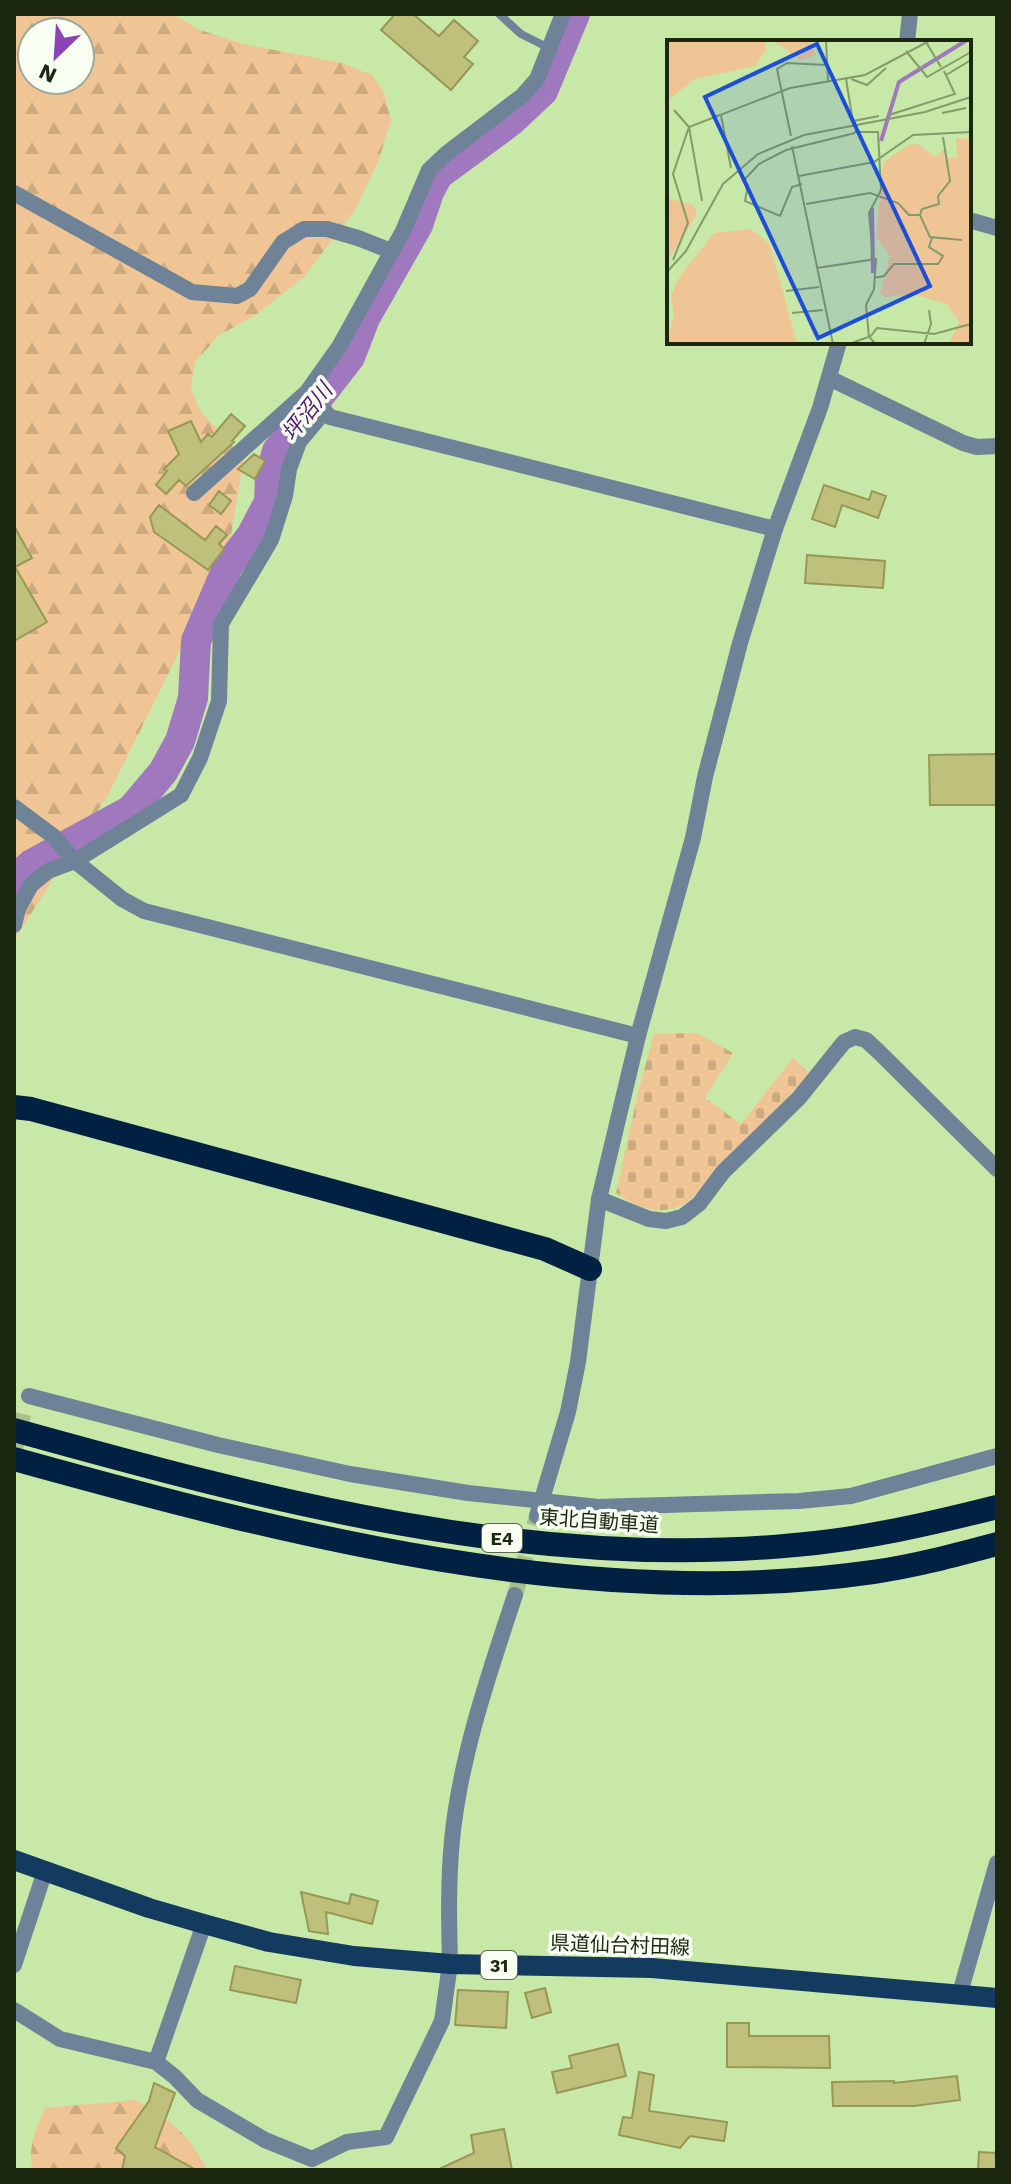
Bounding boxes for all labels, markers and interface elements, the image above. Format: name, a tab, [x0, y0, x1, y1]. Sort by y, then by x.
north arrow	[16, 16, 96, 96]
inset map	[667, 40, 971, 344]
text: N	[35, 59, 60, 88]
water label: 坪沼川	[277, 377, 338, 446]
street label: 東北自動車道	[538, 1505, 660, 1537]
road number: E4	[482, 1524, 522, 1552]
street label: 県道仙台村田線	[550, 1931, 690, 1959]
road number: 31	[481, 1951, 517, 1979]

